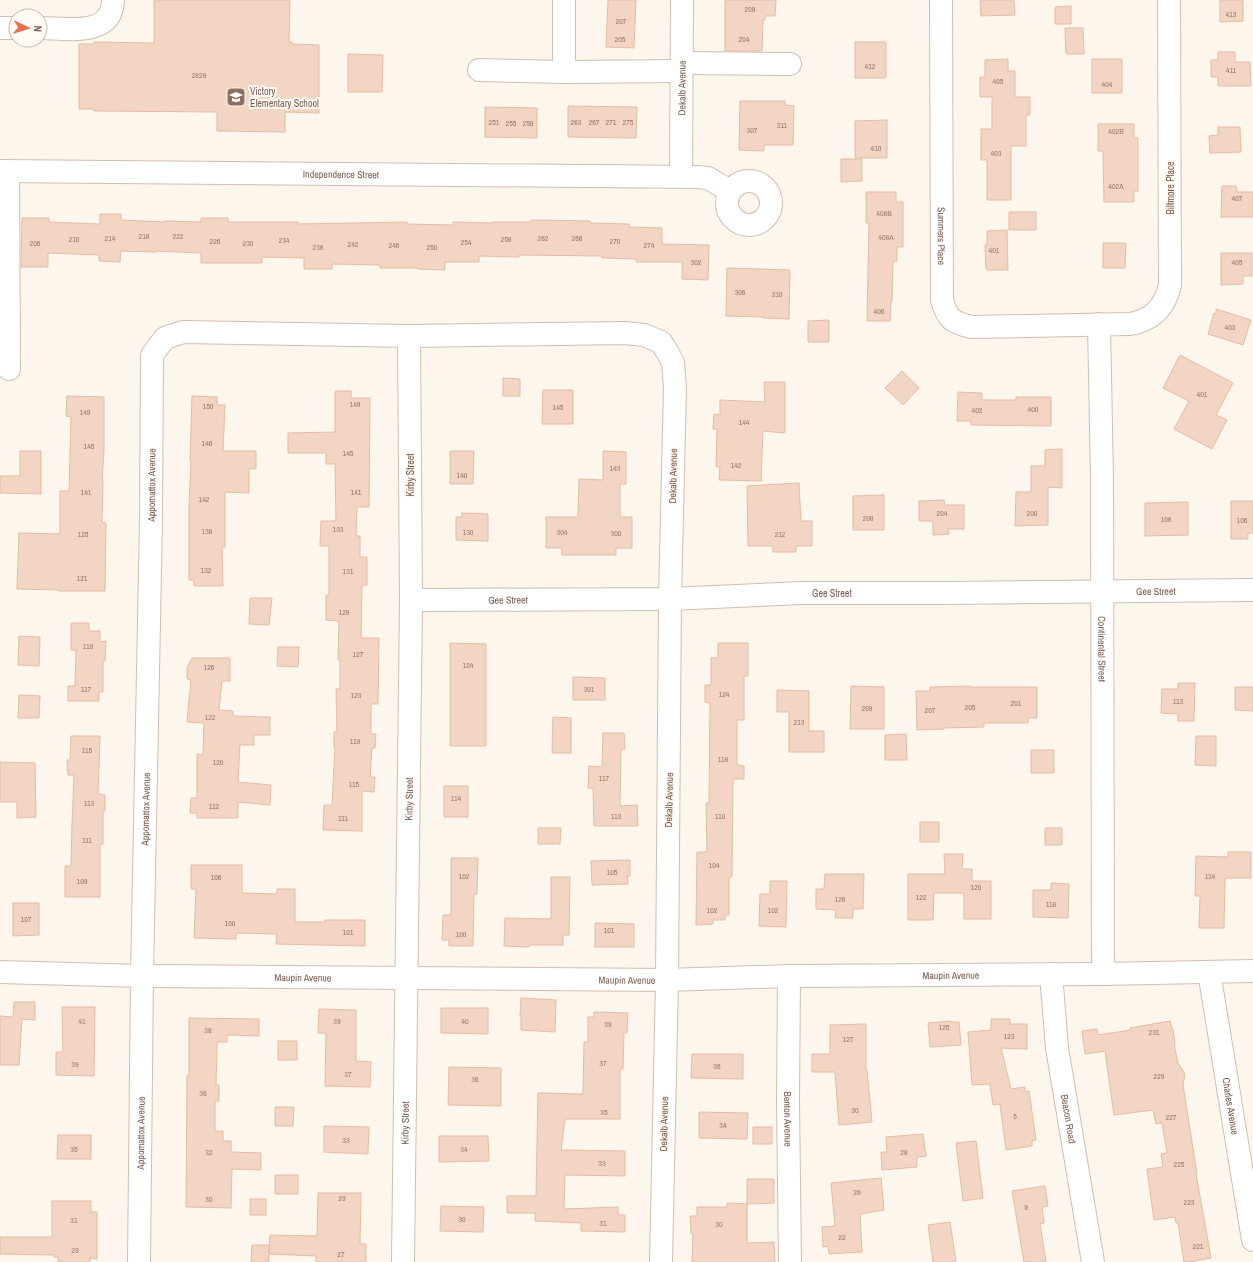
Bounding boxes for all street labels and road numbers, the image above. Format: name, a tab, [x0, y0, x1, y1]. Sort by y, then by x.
street label: Dekalb Avenue	[675, 60, 688, 116]
street label: Biltmore Place	[1164, 161, 1177, 215]
street label: Independence Street	[303, 167, 380, 181]
street label: Summers Place	[935, 207, 948, 265]
street label: Appomattox Avenue	[144, 448, 158, 523]
street label: Dekalb Avenue	[666, 448, 680, 504]
street label: Kirby Street	[404, 453, 417, 497]
street label: Gee Street	[1136, 584, 1176, 598]
street label: Gee Street	[812, 587, 852, 600]
street label: Gee Street	[488, 593, 529, 606]
street label: Continental Street	[1096, 616, 1109, 683]
street label: Appomattox Avenue	[138, 772, 153, 847]
street label: Dekalb Avenue	[662, 772, 676, 828]
street label: Kirby Street	[402, 777, 415, 821]
street label: Maupin Avenue	[922, 968, 980, 982]
street label: Maupin Avenue	[274, 971, 332, 984]
street label: Maupin Avenue	[598, 973, 656, 986]
street label: Charles Avenue	[1220, 1077, 1242, 1136]
street label: Benton Avenue	[781, 1091, 795, 1147]
street label: Beacon Road	[1058, 1093, 1079, 1144]
street label: Appomattox Avenue	[133, 1096, 147, 1171]
street label: Dekalb Avenue	[657, 1096, 671, 1152]
street label: Kirby Street	[398, 1101, 411, 1145]

